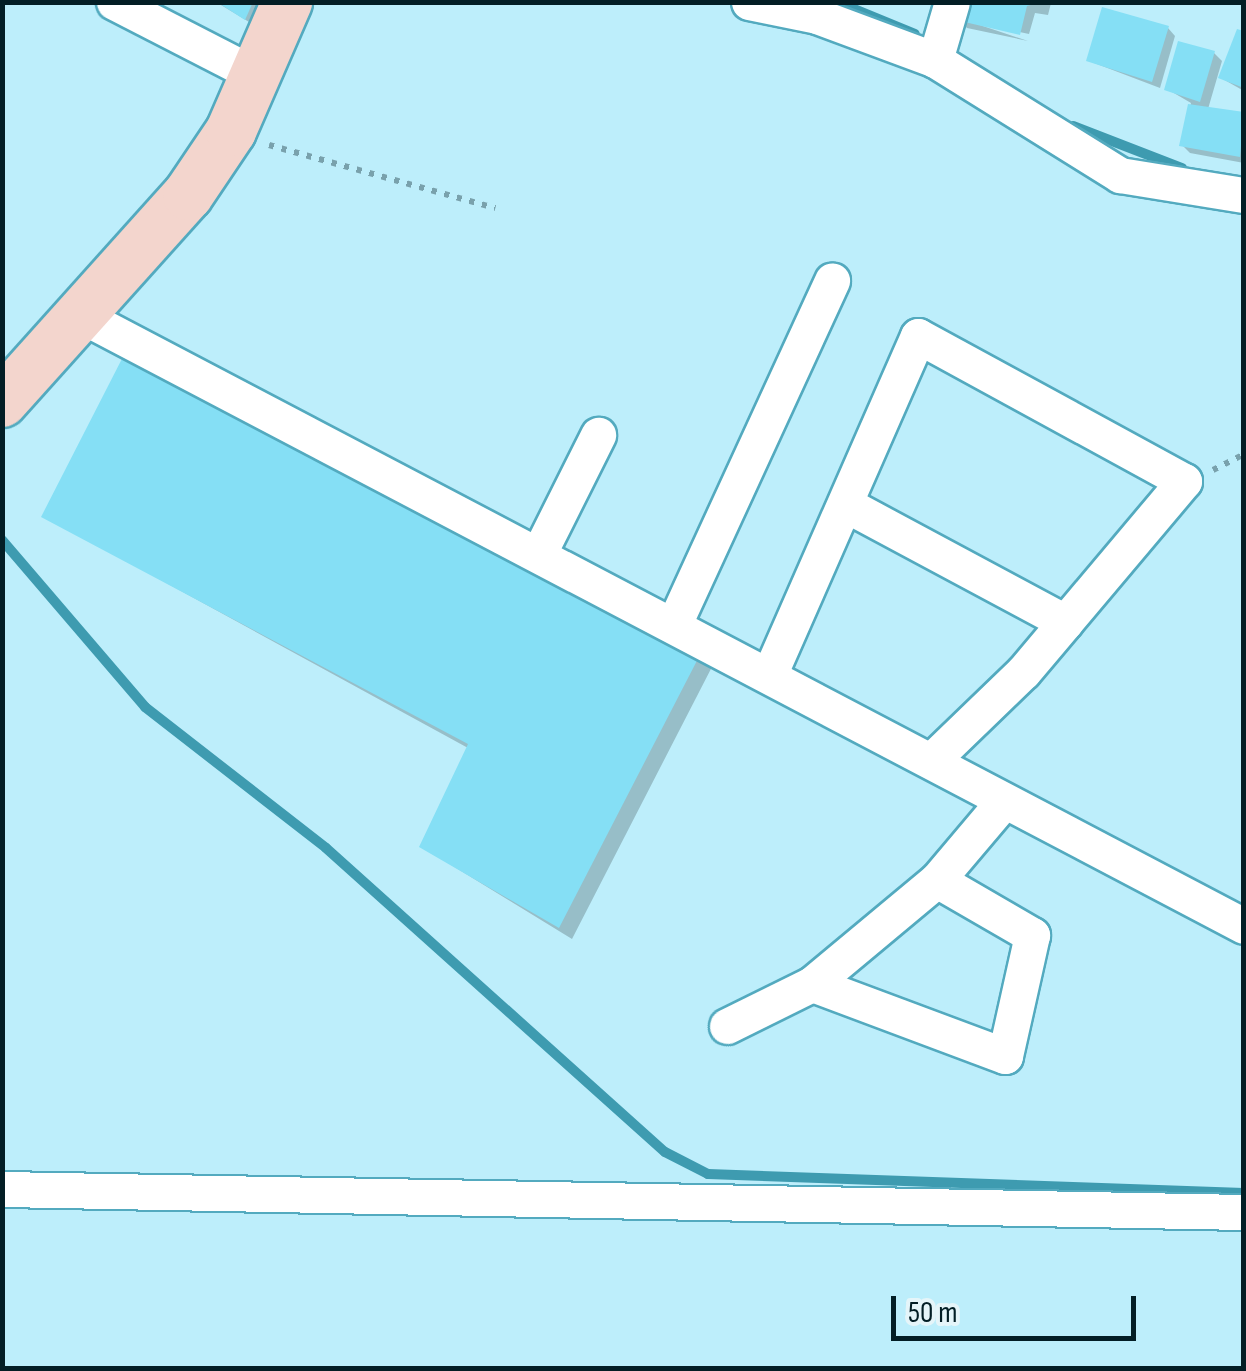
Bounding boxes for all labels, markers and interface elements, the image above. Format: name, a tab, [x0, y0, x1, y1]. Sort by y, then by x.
scale bar	[896, 1276, 1141, 1338]
text: 50 m	[908, 1295, 957, 1331]

